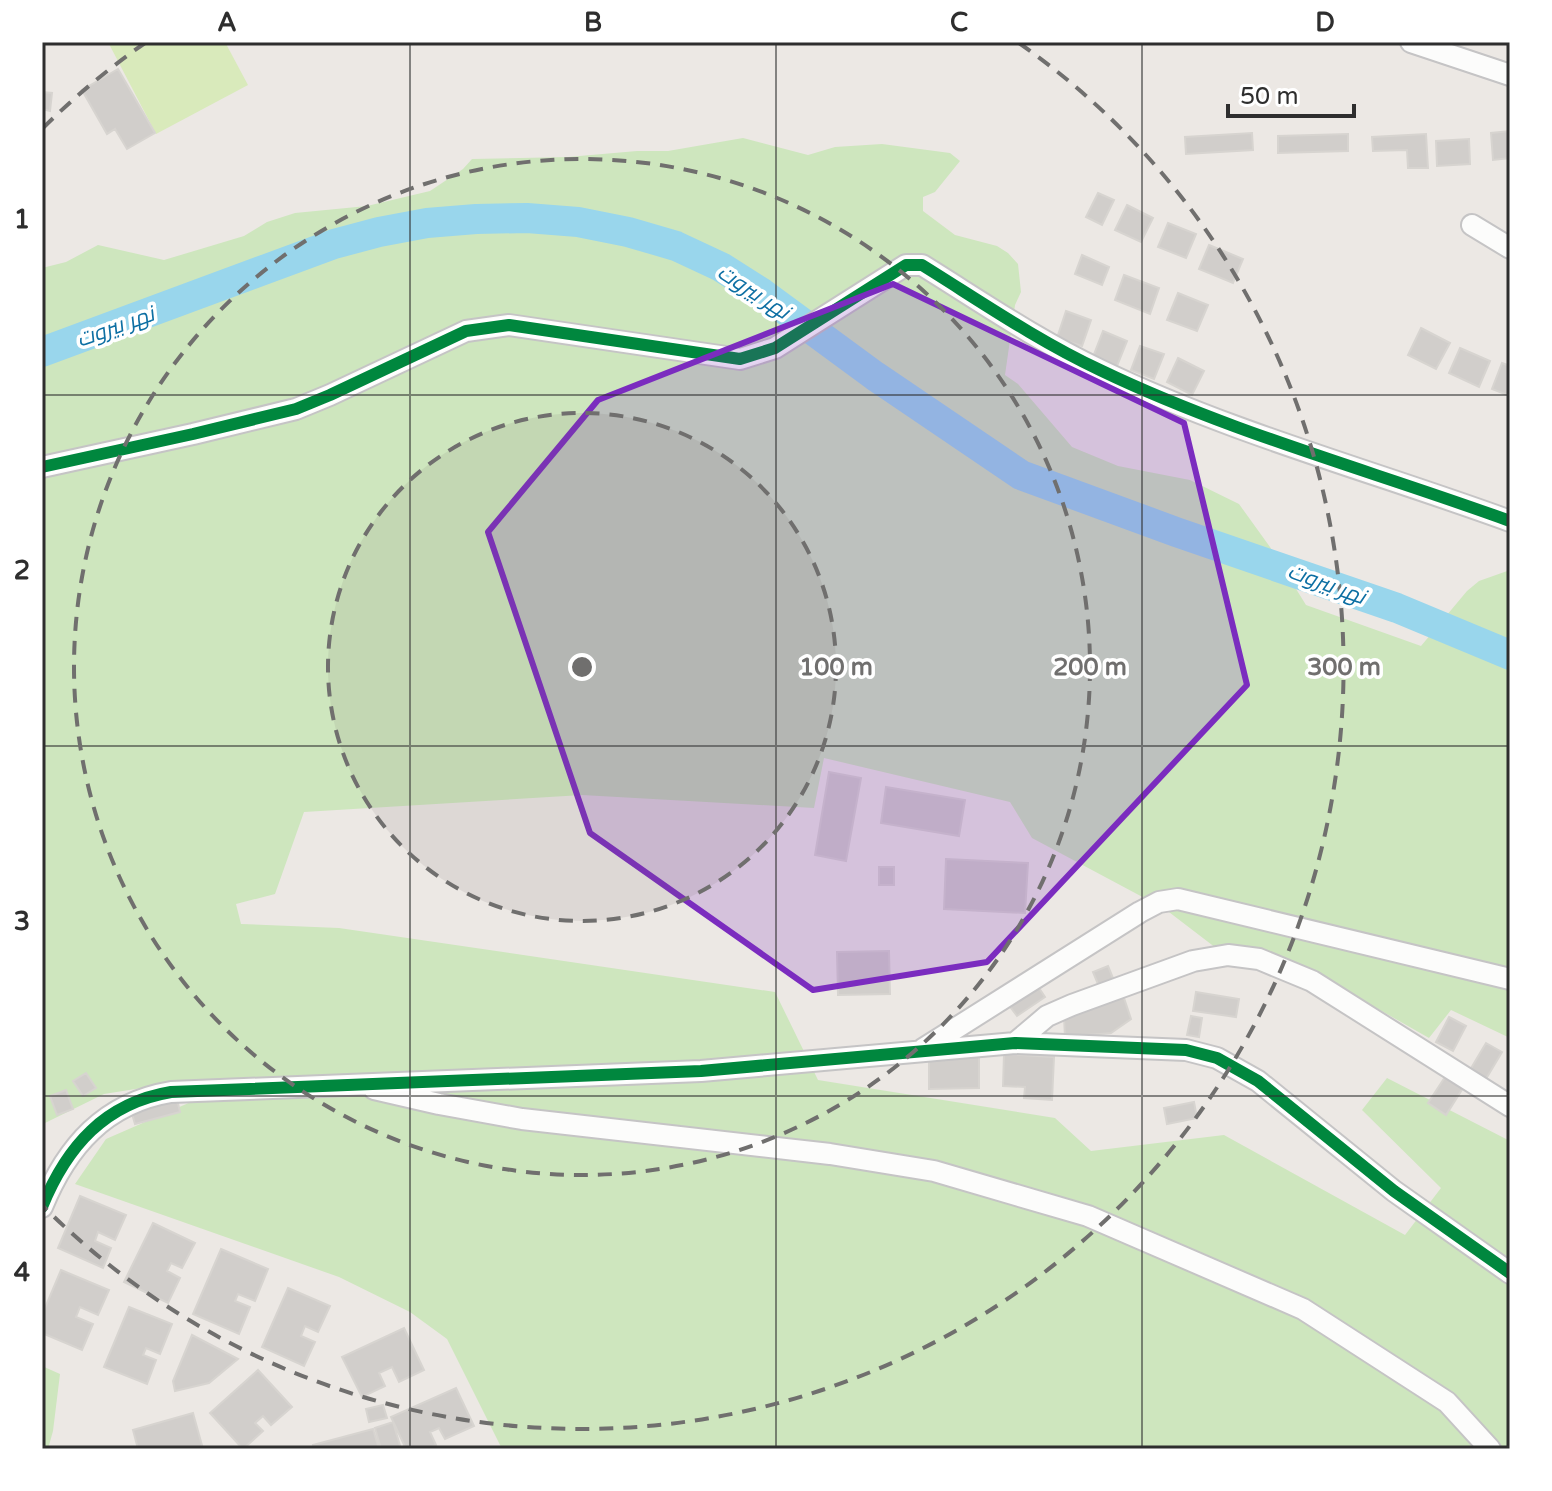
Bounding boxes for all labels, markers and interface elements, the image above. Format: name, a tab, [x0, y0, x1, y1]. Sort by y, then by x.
text: A	[217, 7, 237, 38]
text: B	[584, 7, 602, 38]
text: C	[950, 7, 968, 38]
text: D	[1315, 7, 1335, 38]
scale bar	[1228, 68, 1354, 118]
text: 50 m	[1240, 82, 1298, 111]
text: 1	[14, 204, 30, 235]
water label: نهر بيروت	[712, 259, 796, 326]
water label: نهر بيروت	[73, 300, 160, 353]
text: 2	[14, 555, 30, 586]
water label: نهر بيروت	[1284, 558, 1371, 611]
centre of rings	[568, 653, 596, 681]
text: 100 m	[799, 653, 873, 682]
text: 200 m	[1053, 653, 1127, 682]
text: 300 m	[1307, 653, 1381, 682]
text: 3	[14, 906, 30, 937]
text: 4	[14, 1257, 30, 1288]

